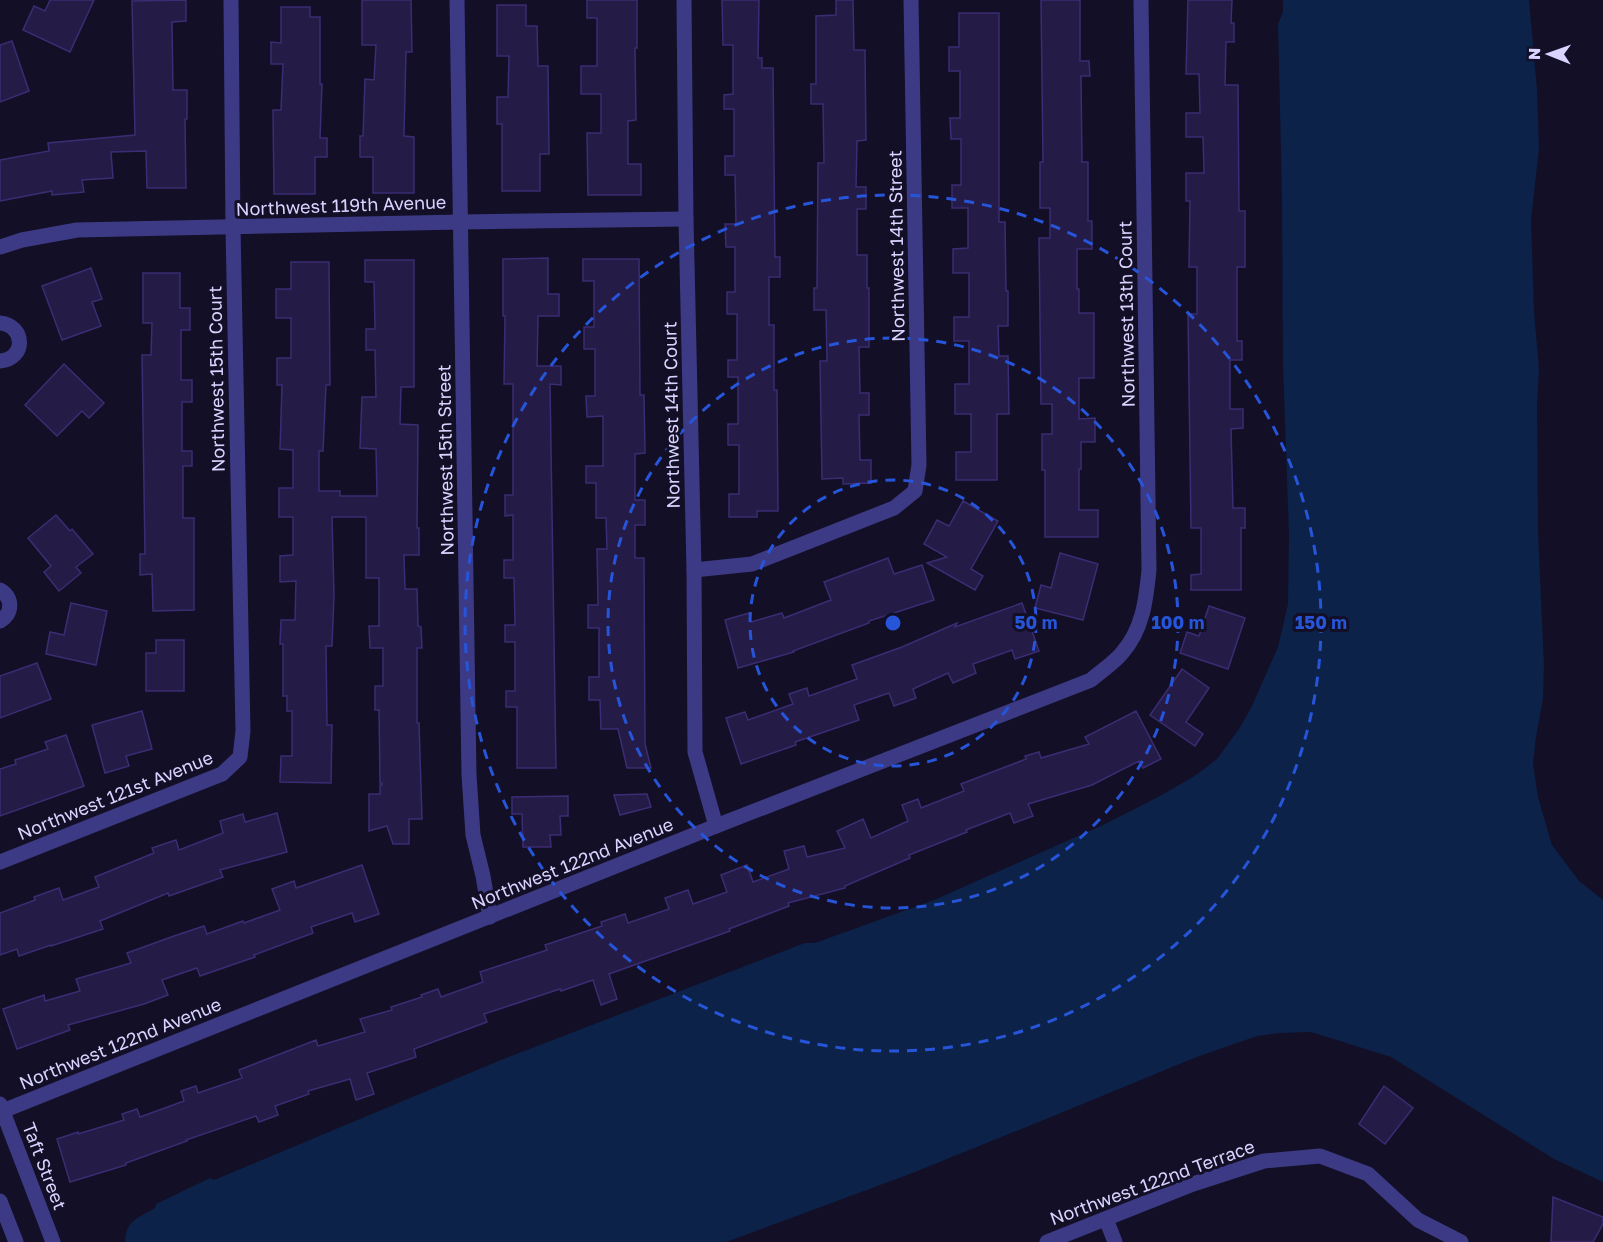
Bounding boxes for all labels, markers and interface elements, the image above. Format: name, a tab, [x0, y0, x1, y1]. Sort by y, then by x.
north arrow	[1519, 24, 1579, 84]
text: N	[1524, 47, 1544, 60]
street label: Northwest 14th Street	[883, 150, 909, 342]
street label: Northwest 119th Avenue	[235, 190, 447, 220]
street label: Northwest 13th Court	[1113, 221, 1139, 407]
street label: Northwest 15th Court	[203, 286, 229, 472]
street label: Northwest 14th Court	[658, 321, 684, 509]
street label: Northwest 15th Street	[432, 364, 458, 556]
text: 50 m	[1015, 611, 1057, 633]
text: 100 m	[1152, 611, 1204, 633]
text: 150 m	[1295, 611, 1347, 633]
centre of rings	[883, 613, 903, 633]
street label: Northwest 121st Avenue	[14, 746, 216, 844]
street label: Northwest 122nd Avenue	[468, 812, 676, 914]
street label: Northwest 122nd Avenue	[16, 992, 224, 1094]
street label: Taft Street	[18, 1119, 72, 1213]
street label: Northwest 122nd Terrace	[1046, 1135, 1258, 1229]

